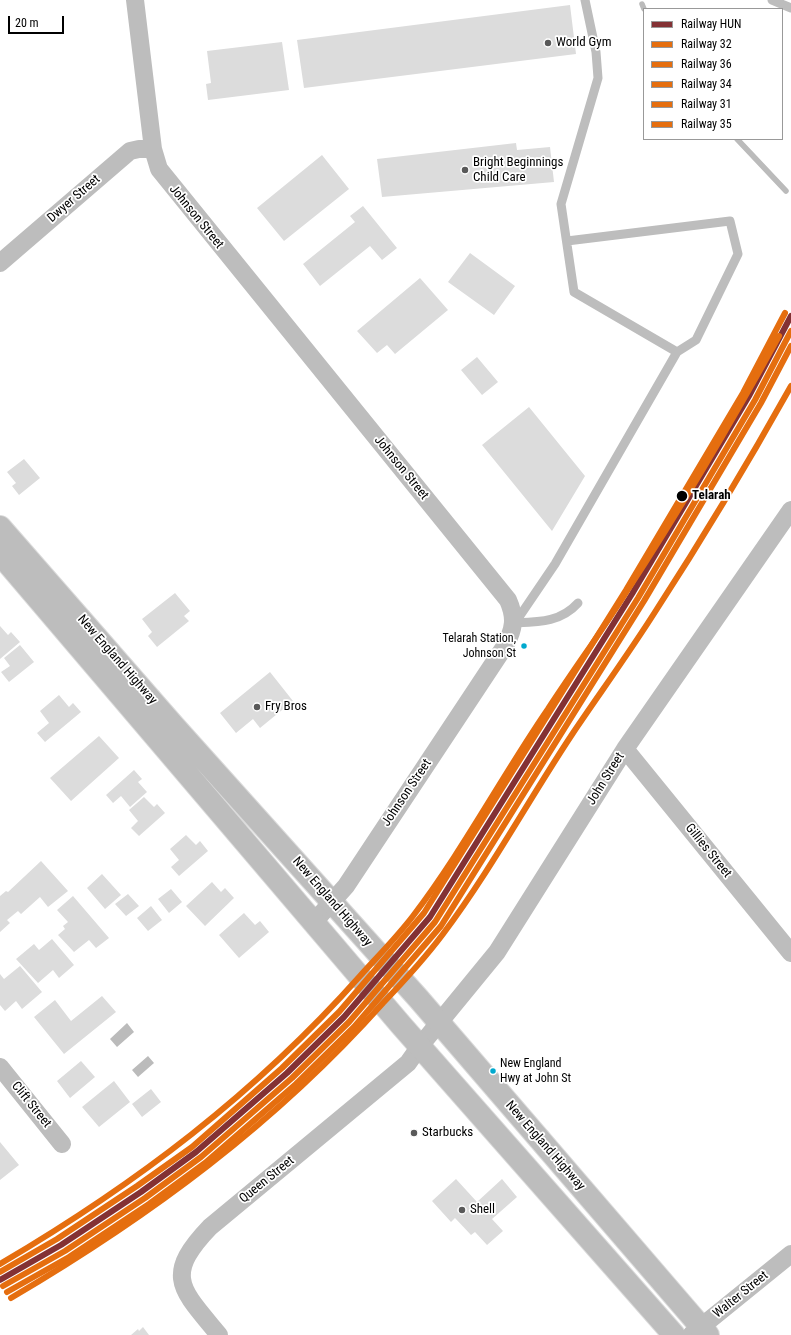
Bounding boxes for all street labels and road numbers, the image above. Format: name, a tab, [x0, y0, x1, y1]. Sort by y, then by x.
street label: Dwyer Street	[44, 172, 104, 226]
street label: Johnson Street	[166, 182, 226, 252]
street label: Johnson Street	[371, 433, 431, 503]
street label: New England Highway	[74, 612, 160, 708]
street label: John Street	[584, 750, 628, 808]
street label: Johnson Street	[379, 756, 435, 830]
street label: Gillies Street	[681, 821, 735, 881]
street label: New England Highway	[289, 854, 375, 950]
street label: Clift Street	[8, 1079, 54, 1131]
street label: New England Highway	[502, 1098, 588, 1194]
street label: Queen Street	[236, 1153, 298, 1207]
street label: Walter Street	[710, 1268, 772, 1322]

